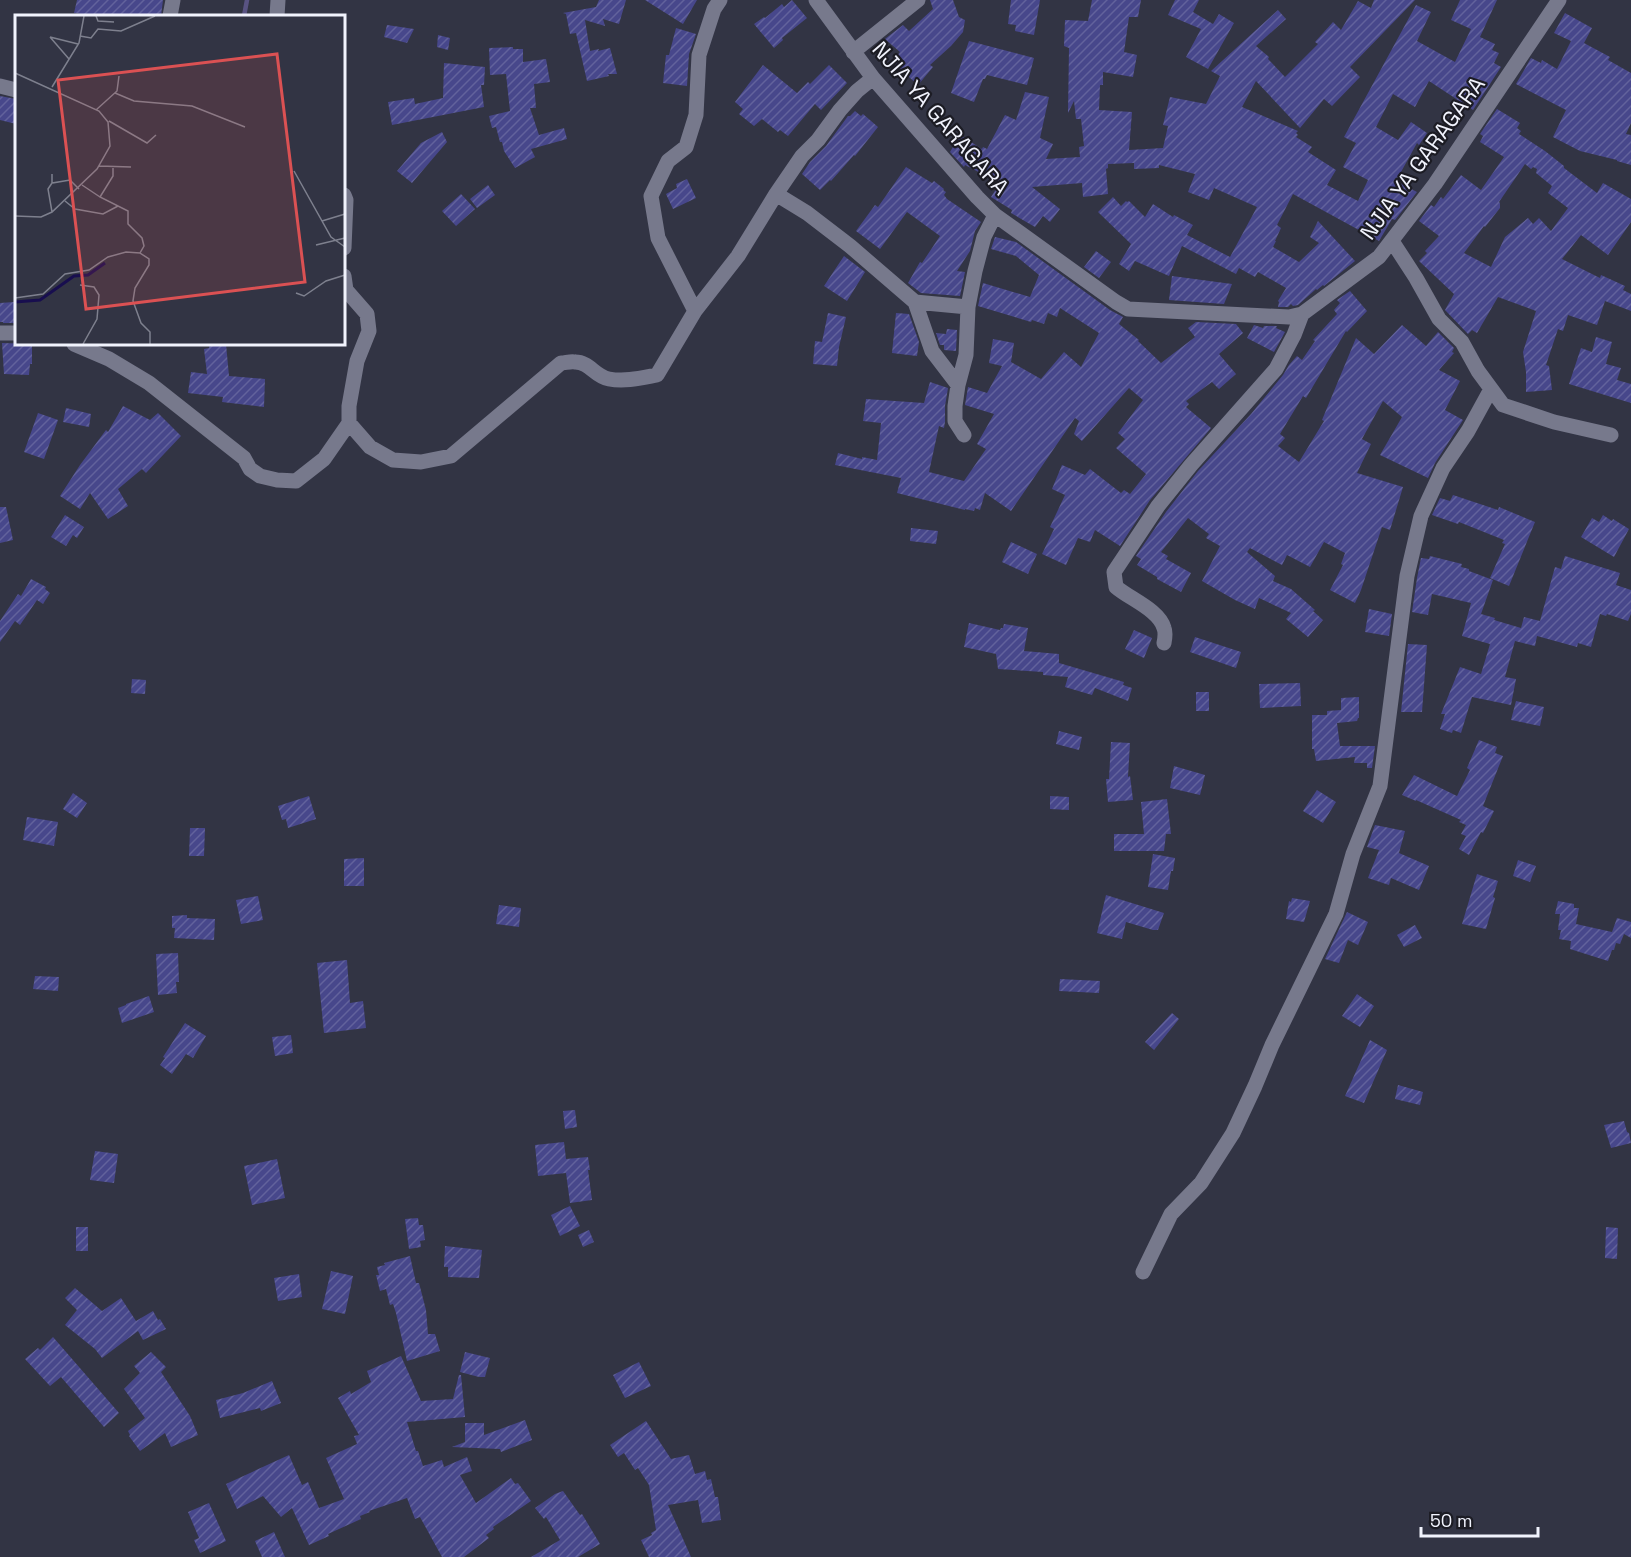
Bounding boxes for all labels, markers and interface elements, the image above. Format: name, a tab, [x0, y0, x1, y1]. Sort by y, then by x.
inset map	[15, 15, 345, 345]
street label: NJIA YA GARAGARA	[866, 35, 1016, 201]
street label: NJIA YA GARAGARA	[1353, 71, 1491, 245]
scale bar	[1421, 1500, 1538, 1538]
text: 50 m	[1430, 1509, 1472, 1532]

